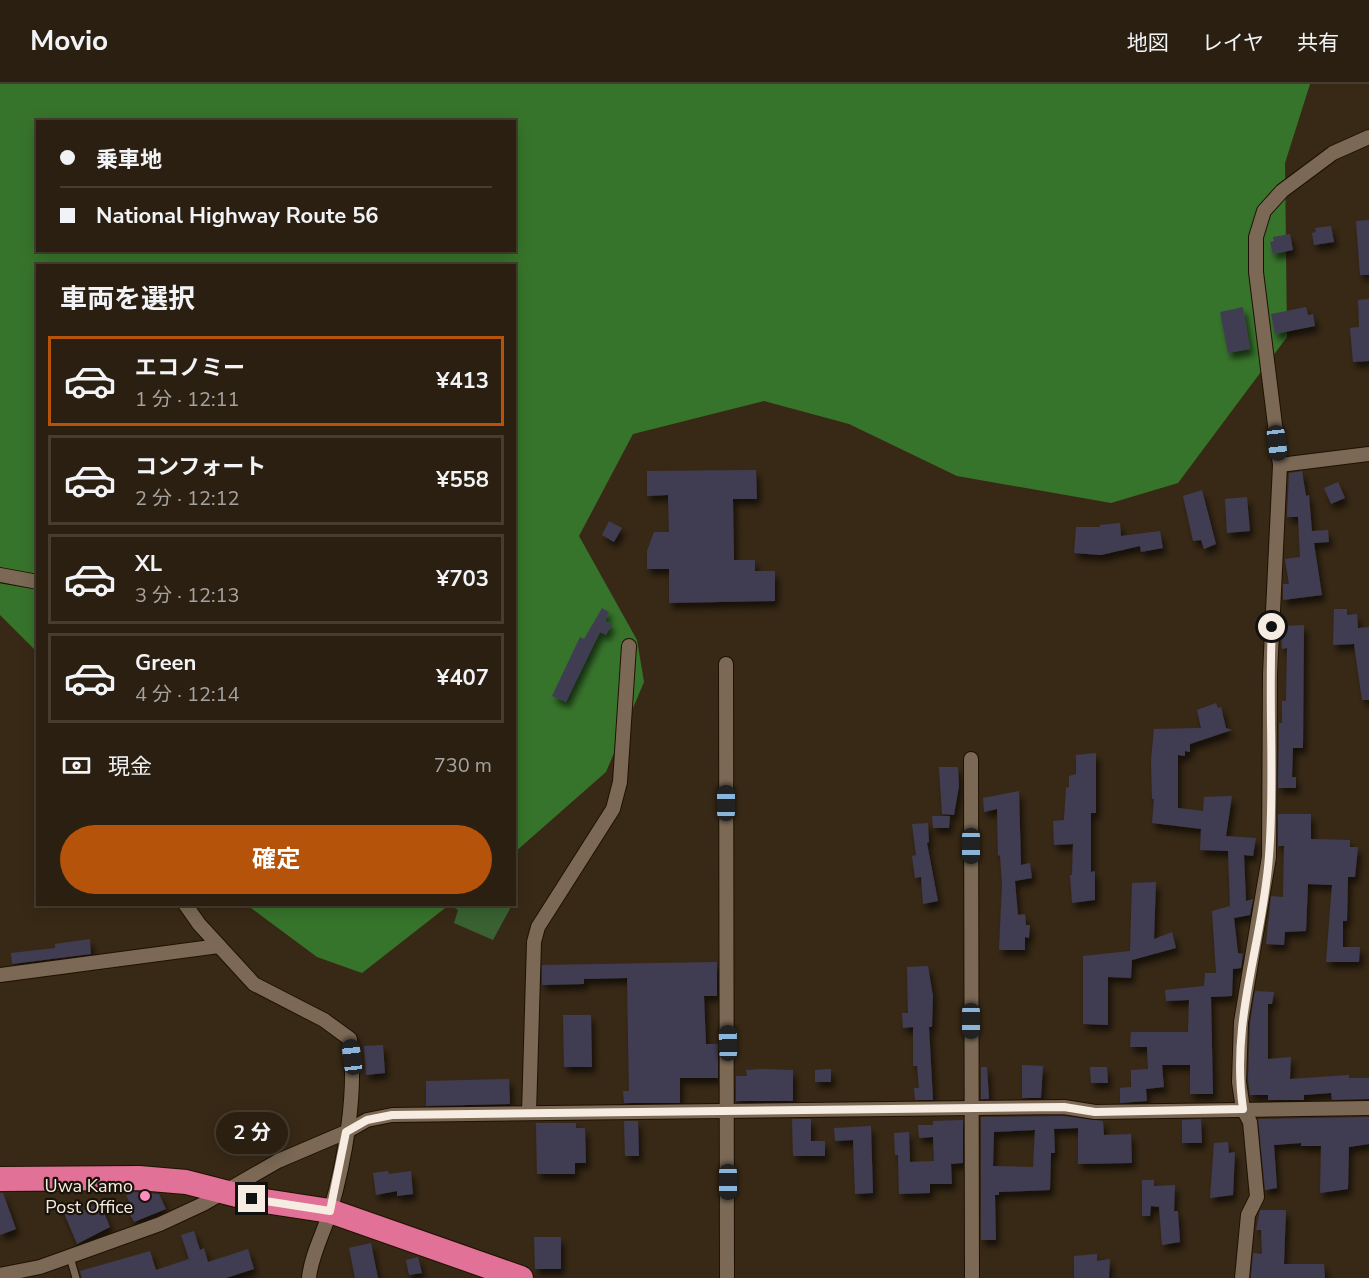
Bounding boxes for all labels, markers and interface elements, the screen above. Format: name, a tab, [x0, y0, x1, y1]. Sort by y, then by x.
text: Movio	[30, 22, 108, 60]
text: 地図	[1127, 29, 1169, 57]
text: レイヤ	[1202, 29, 1264, 57]
text: 共有	[1297, 29, 1339, 57]
text: 乗車地	[96, 145, 162, 175]
text: National Highway Route 56	[96, 201, 379, 231]
text: 車両を選択	[60, 281, 195, 318]
text: エコノミー	[135, 353, 245, 383]
icon: car	[63, 354, 117, 408]
text: ¥413	[436, 366, 489, 396]
text: 1 分 · 12:11	[135, 386, 240, 413]
car	[1266, 424, 1288, 462]
text: コンフォート	[135, 452, 266, 482]
icon: car	[63, 453, 117, 507]
text: ¥558	[436, 465, 489, 495]
text: 2 分 · 12:12	[135, 485, 240, 512]
text: XL	[135, 549, 162, 579]
icon: car	[63, 552, 117, 606]
text: ¥703	[436, 564, 489, 594]
text: 3 分 · 12:13	[135, 582, 240, 609]
route start	[1258, 613, 1285, 640]
text: Green	[135, 648, 196, 678]
icon: car	[63, 651, 117, 705]
text: ¥407	[436, 663, 489, 693]
text: 4 分 · 12:14	[135, 681, 240, 708]
icon: cash	[60, 749, 93, 782]
text: 現金	[108, 752, 152, 782]
text: 730 m	[434, 752, 492, 779]
car	[717, 785, 735, 821]
button: 確定	[60, 825, 492, 894]
car	[962, 828, 980, 864]
car	[962, 1003, 980, 1039]
car	[719, 1025, 737, 1061]
car	[341, 1038, 363, 1076]
callout: 2 分	[216, 1112, 288, 1154]
text: 2 分	[233, 1119, 271, 1146]
car	[719, 1164, 737, 1200]
place label: Uwa Kamo Post Office	[45, 1174, 133, 1219]
route end	[238, 1185, 265, 1212]
marker: Uwa Kamo Post Office	[138, 1189, 152, 1203]

